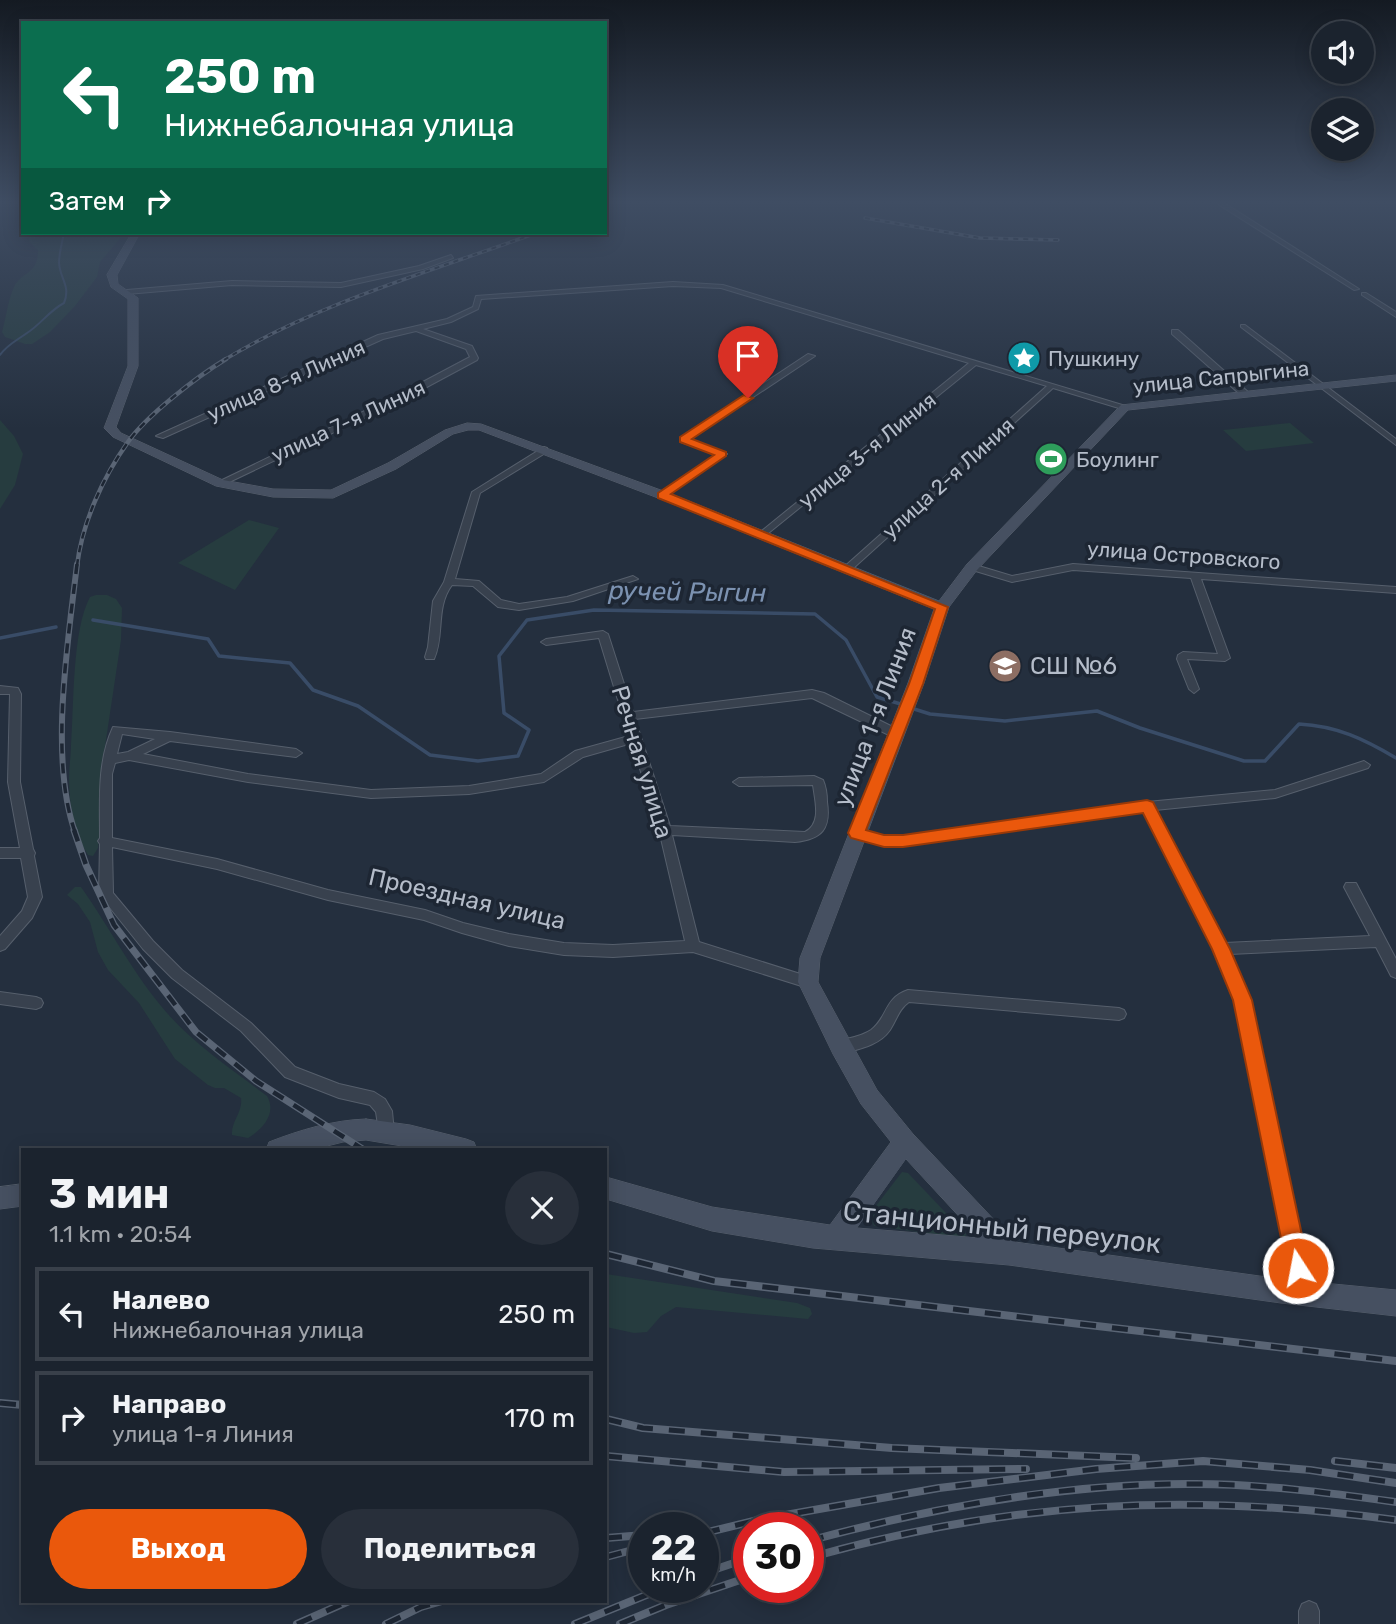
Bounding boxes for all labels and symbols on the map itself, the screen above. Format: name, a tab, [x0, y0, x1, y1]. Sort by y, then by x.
pin	[718, 326, 778, 398]
street label: улица 8-я Линия	[203, 334, 369, 426]
place icon: Пушкину	[1005, 339, 1043, 377]
place label: Пушкину	[1048, 346, 1139, 371]
street label: улица Сапрыгина	[1132, 355, 1310, 399]
street label: улица 7-я Линия	[267, 374, 429, 468]
street label: улица 3-я Линия	[793, 387, 941, 513]
street label: улица 2-я Линия	[877, 412, 1019, 544]
sports icon: Боулинг	[1032, 440, 1070, 478]
place label: Боулинг	[1076, 447, 1159, 472]
street label: улица Островского	[1087, 536, 1281, 574]
water label: ручей Рыгин	[608, 575, 767, 609]
street label: улица 1-я Линия	[828, 623, 922, 811]
school or university icon: СШ №6	[986, 647, 1024, 685]
place label: СШ №6	[1030, 652, 1117, 680]
street label: Речная улица	[606, 682, 678, 842]
street label: Проездная улица	[366, 863, 568, 935]
street label: Станционный переулок	[841, 1194, 1163, 1260]
position arrow	[1261, 1231, 1335, 1305]
speed limit sign: 30	[733, 1512, 824, 1603]

